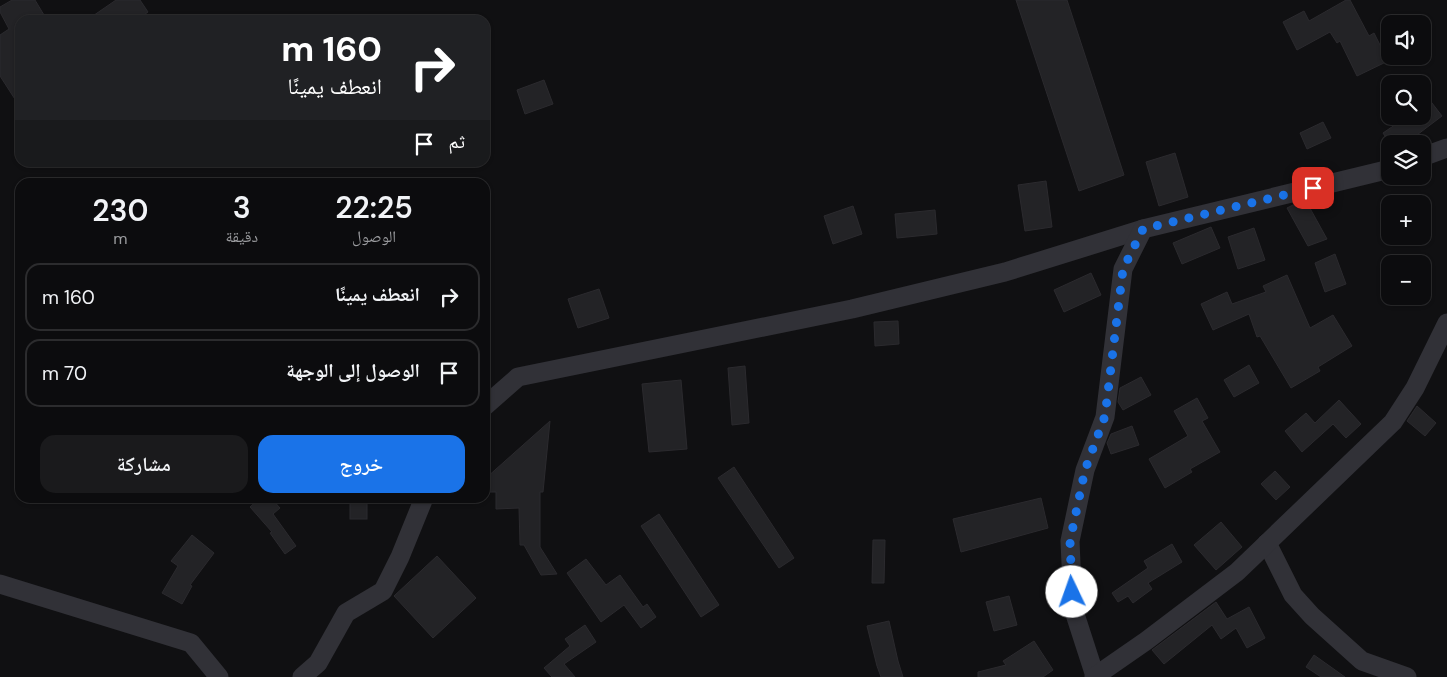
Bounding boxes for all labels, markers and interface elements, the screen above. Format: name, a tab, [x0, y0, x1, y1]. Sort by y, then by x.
map controls	[1381, 15, 1431, 305]
button: sound	[1381, 15, 1431, 65]
text: 160 m	[281, 26, 382, 72]
icon: right	[400, 35, 465, 100]
text: انعطف يمينًا	[287, 72, 382, 101]
button: search	[1381, 75, 1431, 125]
text: ثم	[448, 129, 465, 154]
icon: arrive	[410, 130, 438, 158]
button: layers	[1381, 135, 1431, 185]
pin	[1292, 167, 1334, 209]
icon: arrive	[1299, 174, 1327, 202]
text: 3	[233, 188, 251, 227]
text: 22:25	[335, 188, 413, 227]
text: 230	[92, 191, 148, 230]
button: +	[1381, 195, 1431, 245]
text: دقيقة	[226, 226, 258, 247]
text: الوصول	[352, 226, 396, 247]
text: m	[113, 228, 127, 249]
button: −	[1381, 255, 1431, 305]
text: انعطف يمينًا	[335, 282, 420, 307]
icon: right	[435, 283, 463, 311]
text: 160 m	[42, 285, 95, 310]
text: الوصول إلى الوجهة	[286, 358, 420, 383]
icon: arrive	[435, 359, 463, 387]
text: 70 m	[42, 361, 87, 386]
button: مشاركة	[40, 435, 248, 493]
button: خروج	[258, 435, 465, 493]
position arrow	[1045, 565, 1097, 617]

